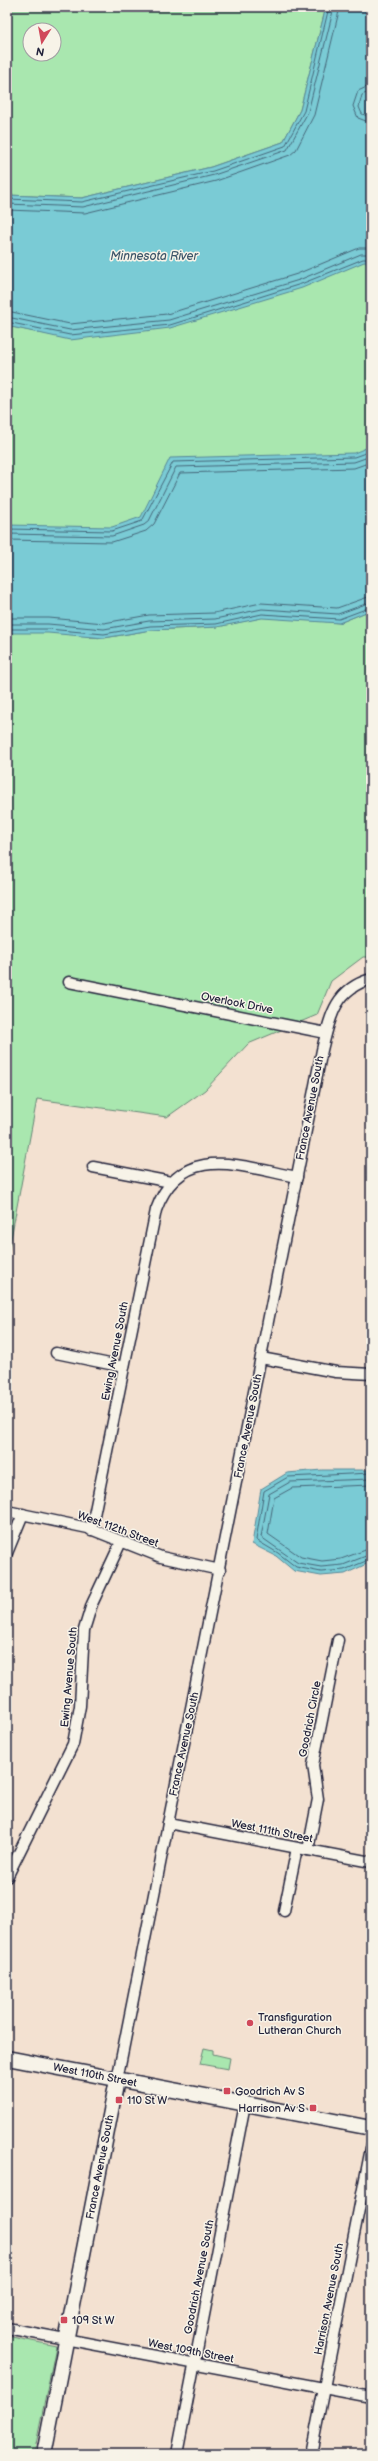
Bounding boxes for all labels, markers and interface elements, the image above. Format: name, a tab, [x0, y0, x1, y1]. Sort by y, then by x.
north arrow	[22, 22, 62, 62]
text: N	[35, 44, 45, 58]
water label: Minnesota River	[110, 249, 199, 264]
street label: Overlook Drive	[200, 990, 275, 1016]
street label: France Avenue South	[293, 1055, 327, 1161]
street label: Ewing Avenue South	[99, 1300, 131, 1402]
street label: France Avenue South	[231, 1373, 265, 1479]
street label: West 112th Street	[76, 1508, 161, 1550]
street label: Ewing Avenue South	[58, 1626, 80, 1728]
street label: Goodrich Circle	[296, 1679, 324, 1758]
street label: France Avenue South	[167, 1691, 201, 1797]
street label: West 111th Street	[230, 1817, 315, 1845]
place label: Transfiguration Lutheran Church	[258, 2011, 341, 2037]
marker: Transfiguration Lutheran Church	[245, 2018, 255, 2028]
street label: West 110th Street	[52, 2060, 139, 2090]
place label: Goodrich Av S	[235, 2085, 305, 2098]
marker: Goodrich Av S	[222, 2086, 232, 2096]
place label: 110 St W	[127, 2094, 167, 2107]
marker: 110 St W	[114, 2095, 124, 2105]
place label: Harrison Av S	[238, 2102, 305, 2115]
marker: Harrison Av S	[308, 2103, 318, 2113]
street label: France Avenue South	[83, 2114, 117, 2220]
street label: Goodrich Avenue South	[182, 2219, 216, 2335]
street label: Harrison Avenue South	[312, 2242, 346, 2356]
place label: 109 St W	[72, 2314, 114, 2327]
marker: 109 St W	[59, 2315, 69, 2325]
street label: West 109th Street	[147, 2336, 236, 2366]

